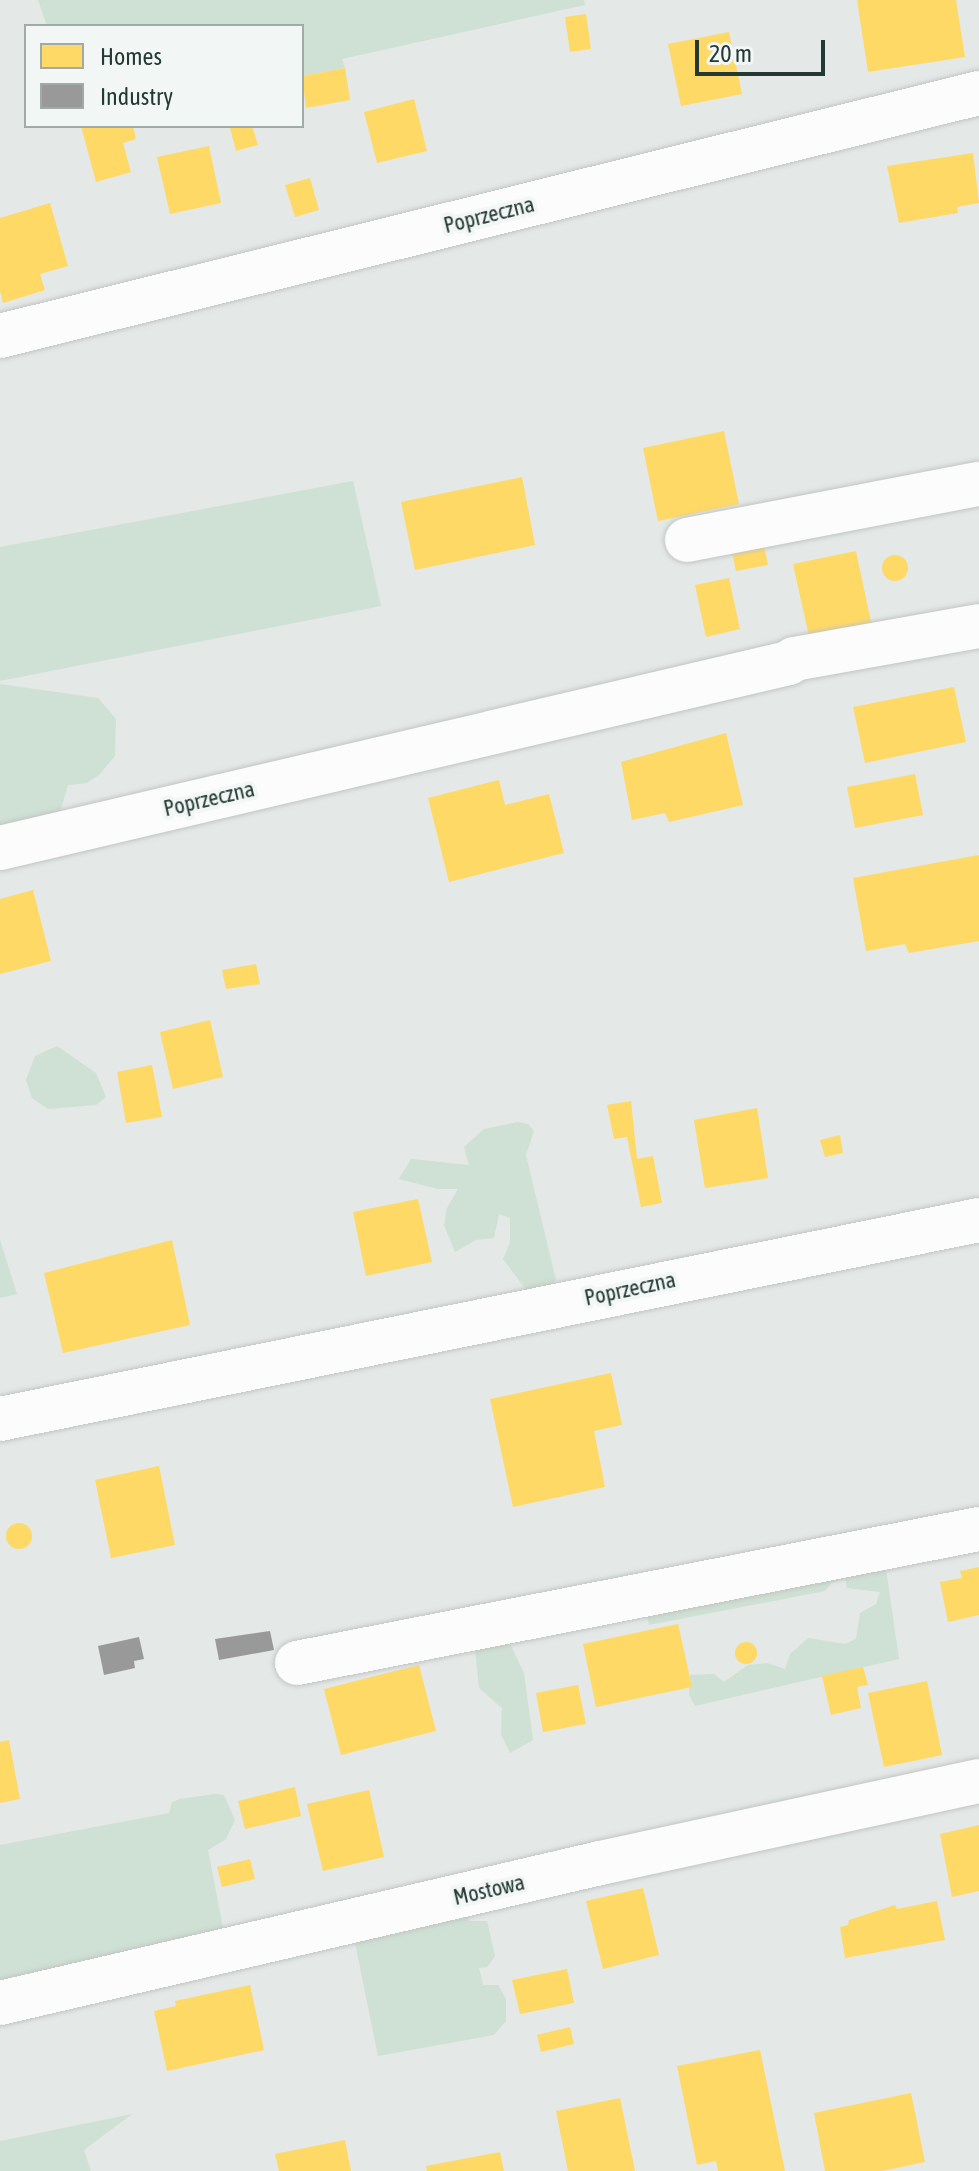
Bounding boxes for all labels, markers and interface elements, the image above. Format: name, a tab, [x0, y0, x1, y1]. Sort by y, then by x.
legend	[24, 24, 304, 128]
scale bar	[699, 24, 829, 74]
text: 20 m	[709, 40, 752, 67]
text: Homes	[100, 43, 162, 70]
text: Industry	[100, 83, 173, 110]
street label: Poprzeczna	[441, 191, 537, 239]
street label: Poprzeczna	[161, 776, 257, 822]
street label: Poprzeczna	[582, 1266, 678, 1312]
street label: Mostowa	[451, 1869, 527, 1911]

